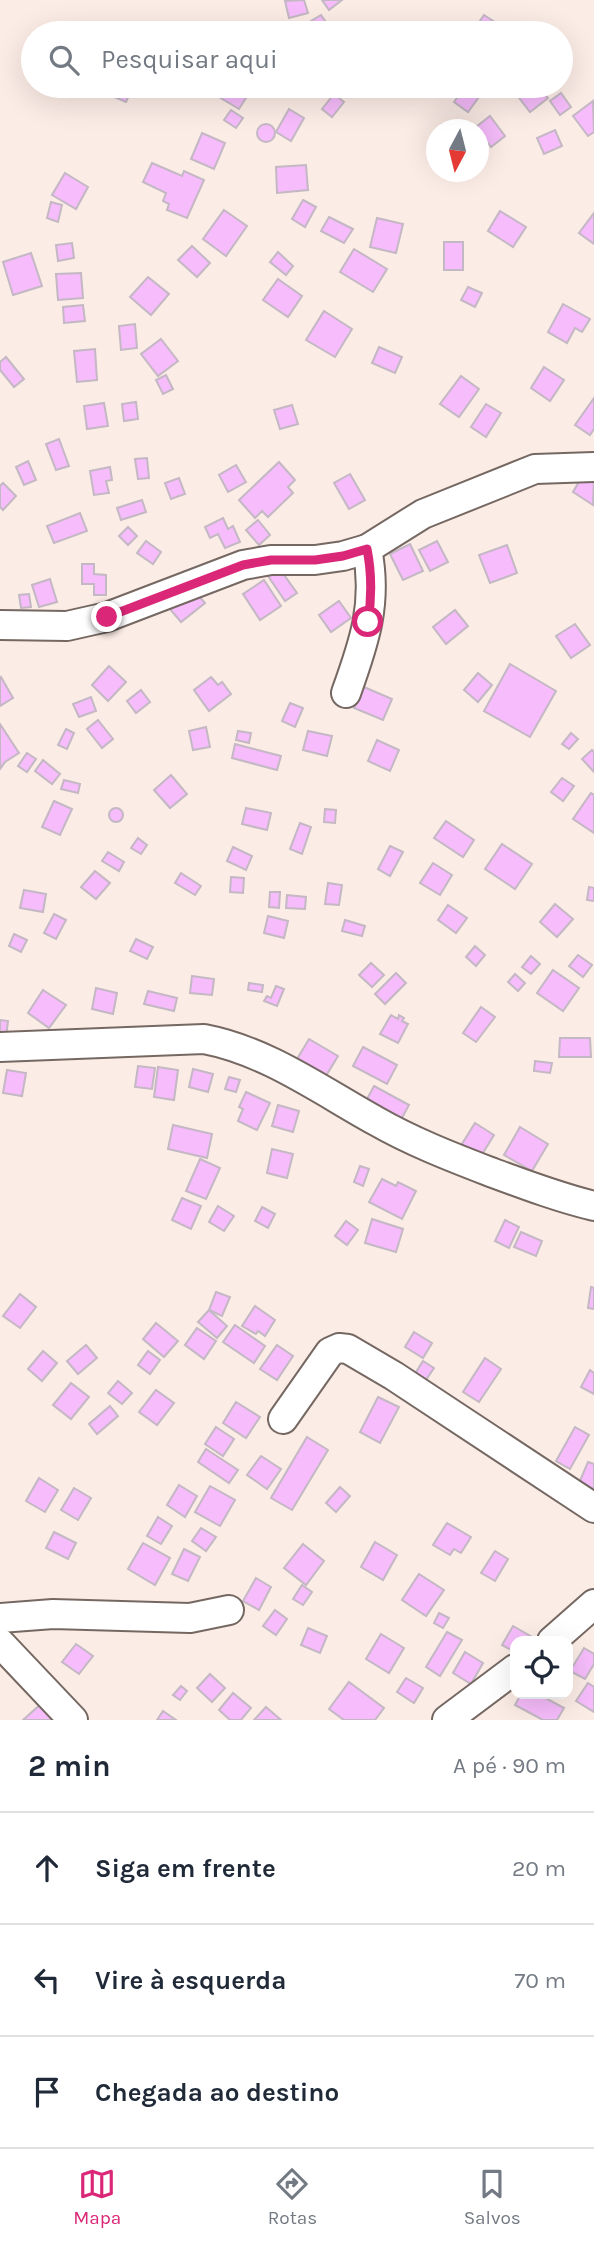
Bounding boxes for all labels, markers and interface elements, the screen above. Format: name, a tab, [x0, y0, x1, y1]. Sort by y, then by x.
search box	[21, 21, 573, 98]
icon: search	[45, 41, 83, 79]
text: Pesquisar aqui	[101, 44, 278, 75]
north arrow	[426, 119, 489, 182]
route end	[91, 601, 122, 632]
route start	[352, 606, 383, 637]
map controls	[510, 1636, 573, 1699]
button: locate	[510, 1636, 573, 1699]
text: 2 min	[28, 1748, 111, 1784]
text: A pé · 90 m	[453, 1752, 566, 1779]
icon: ahead	[28, 1849, 66, 1887]
text: Siga em frente	[95, 1853, 276, 1884]
text: 20 m	[512, 1855, 566, 1882]
icon: left	[28, 1961, 66, 1999]
text: Vire à esquerda	[95, 1965, 286, 1996]
text: 70 m	[515, 1967, 566, 1994]
icon: arrive	[28, 2073, 66, 2111]
text: Chegada ao destino	[95, 2077, 339, 2108]
tab: Mapa	[73, 2165, 121, 2229]
tab: Rotas	[268, 2165, 317, 2229]
tab: Salvos	[464, 2165, 521, 2229]

